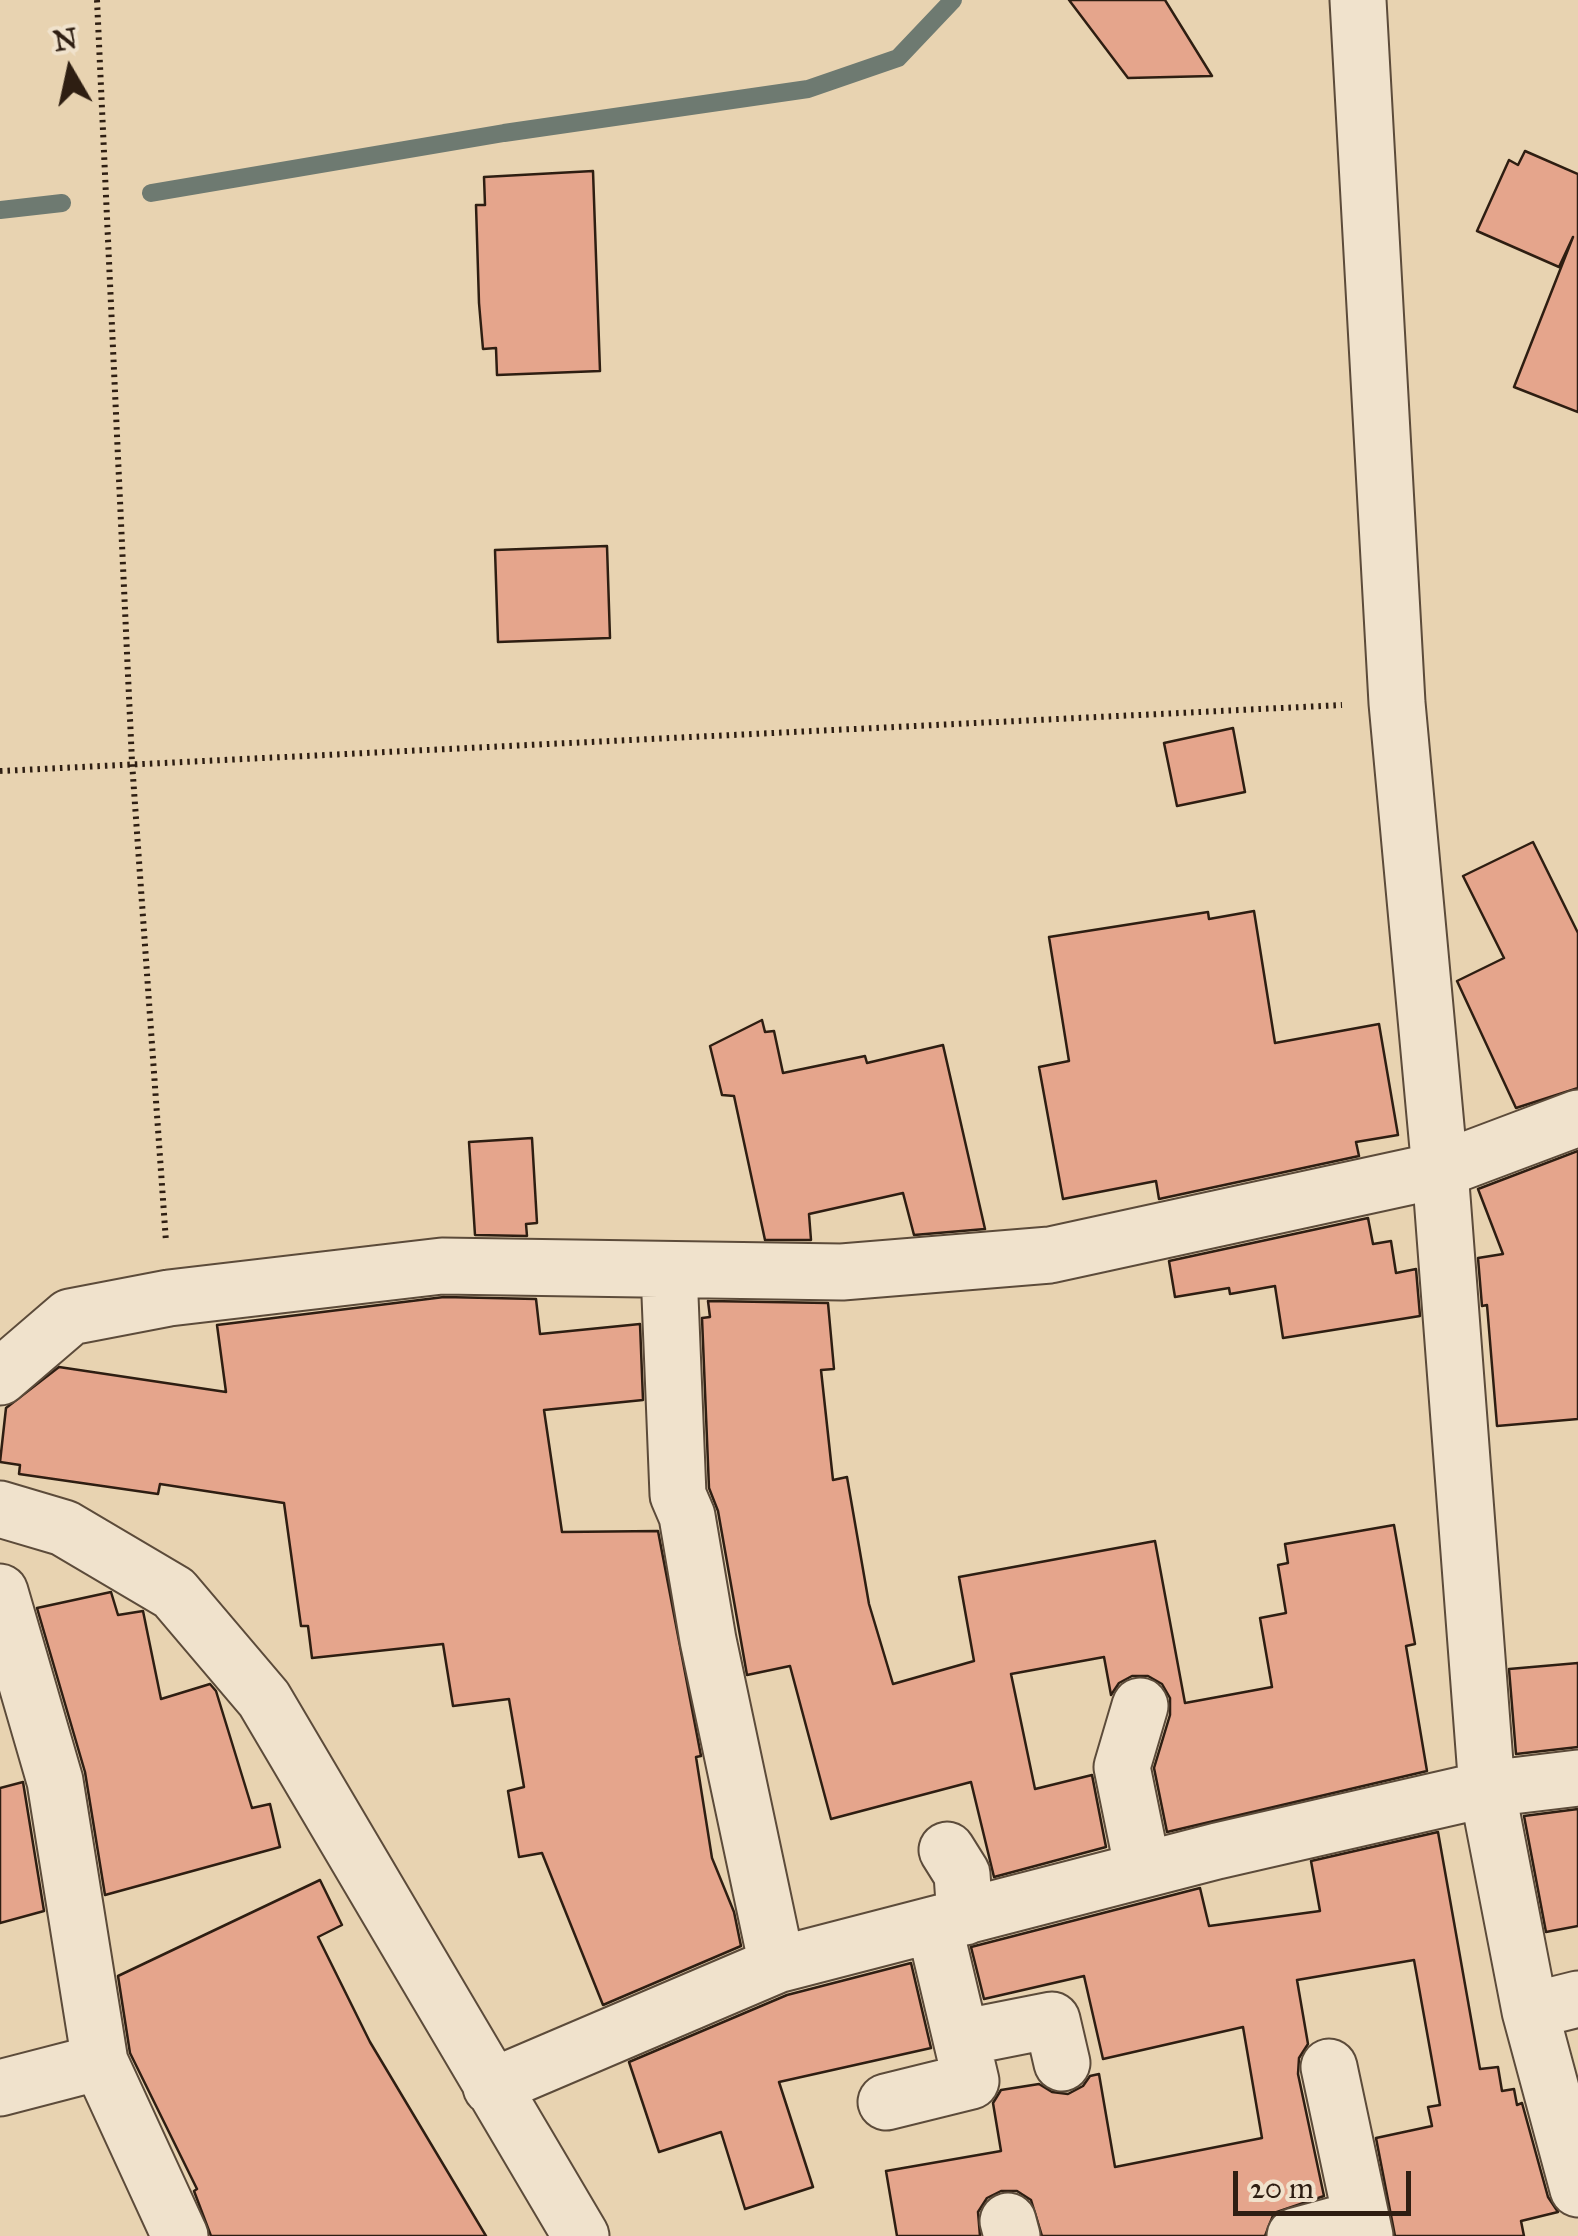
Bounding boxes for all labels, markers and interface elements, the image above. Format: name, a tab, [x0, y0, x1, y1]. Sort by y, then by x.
north arrow	[20, 20, 120, 120]
text: N	[51, 21, 80, 59]
scale bar	[1238, 2151, 1416, 2213]
text: 20 m	[1250, 2170, 1314, 2206]

